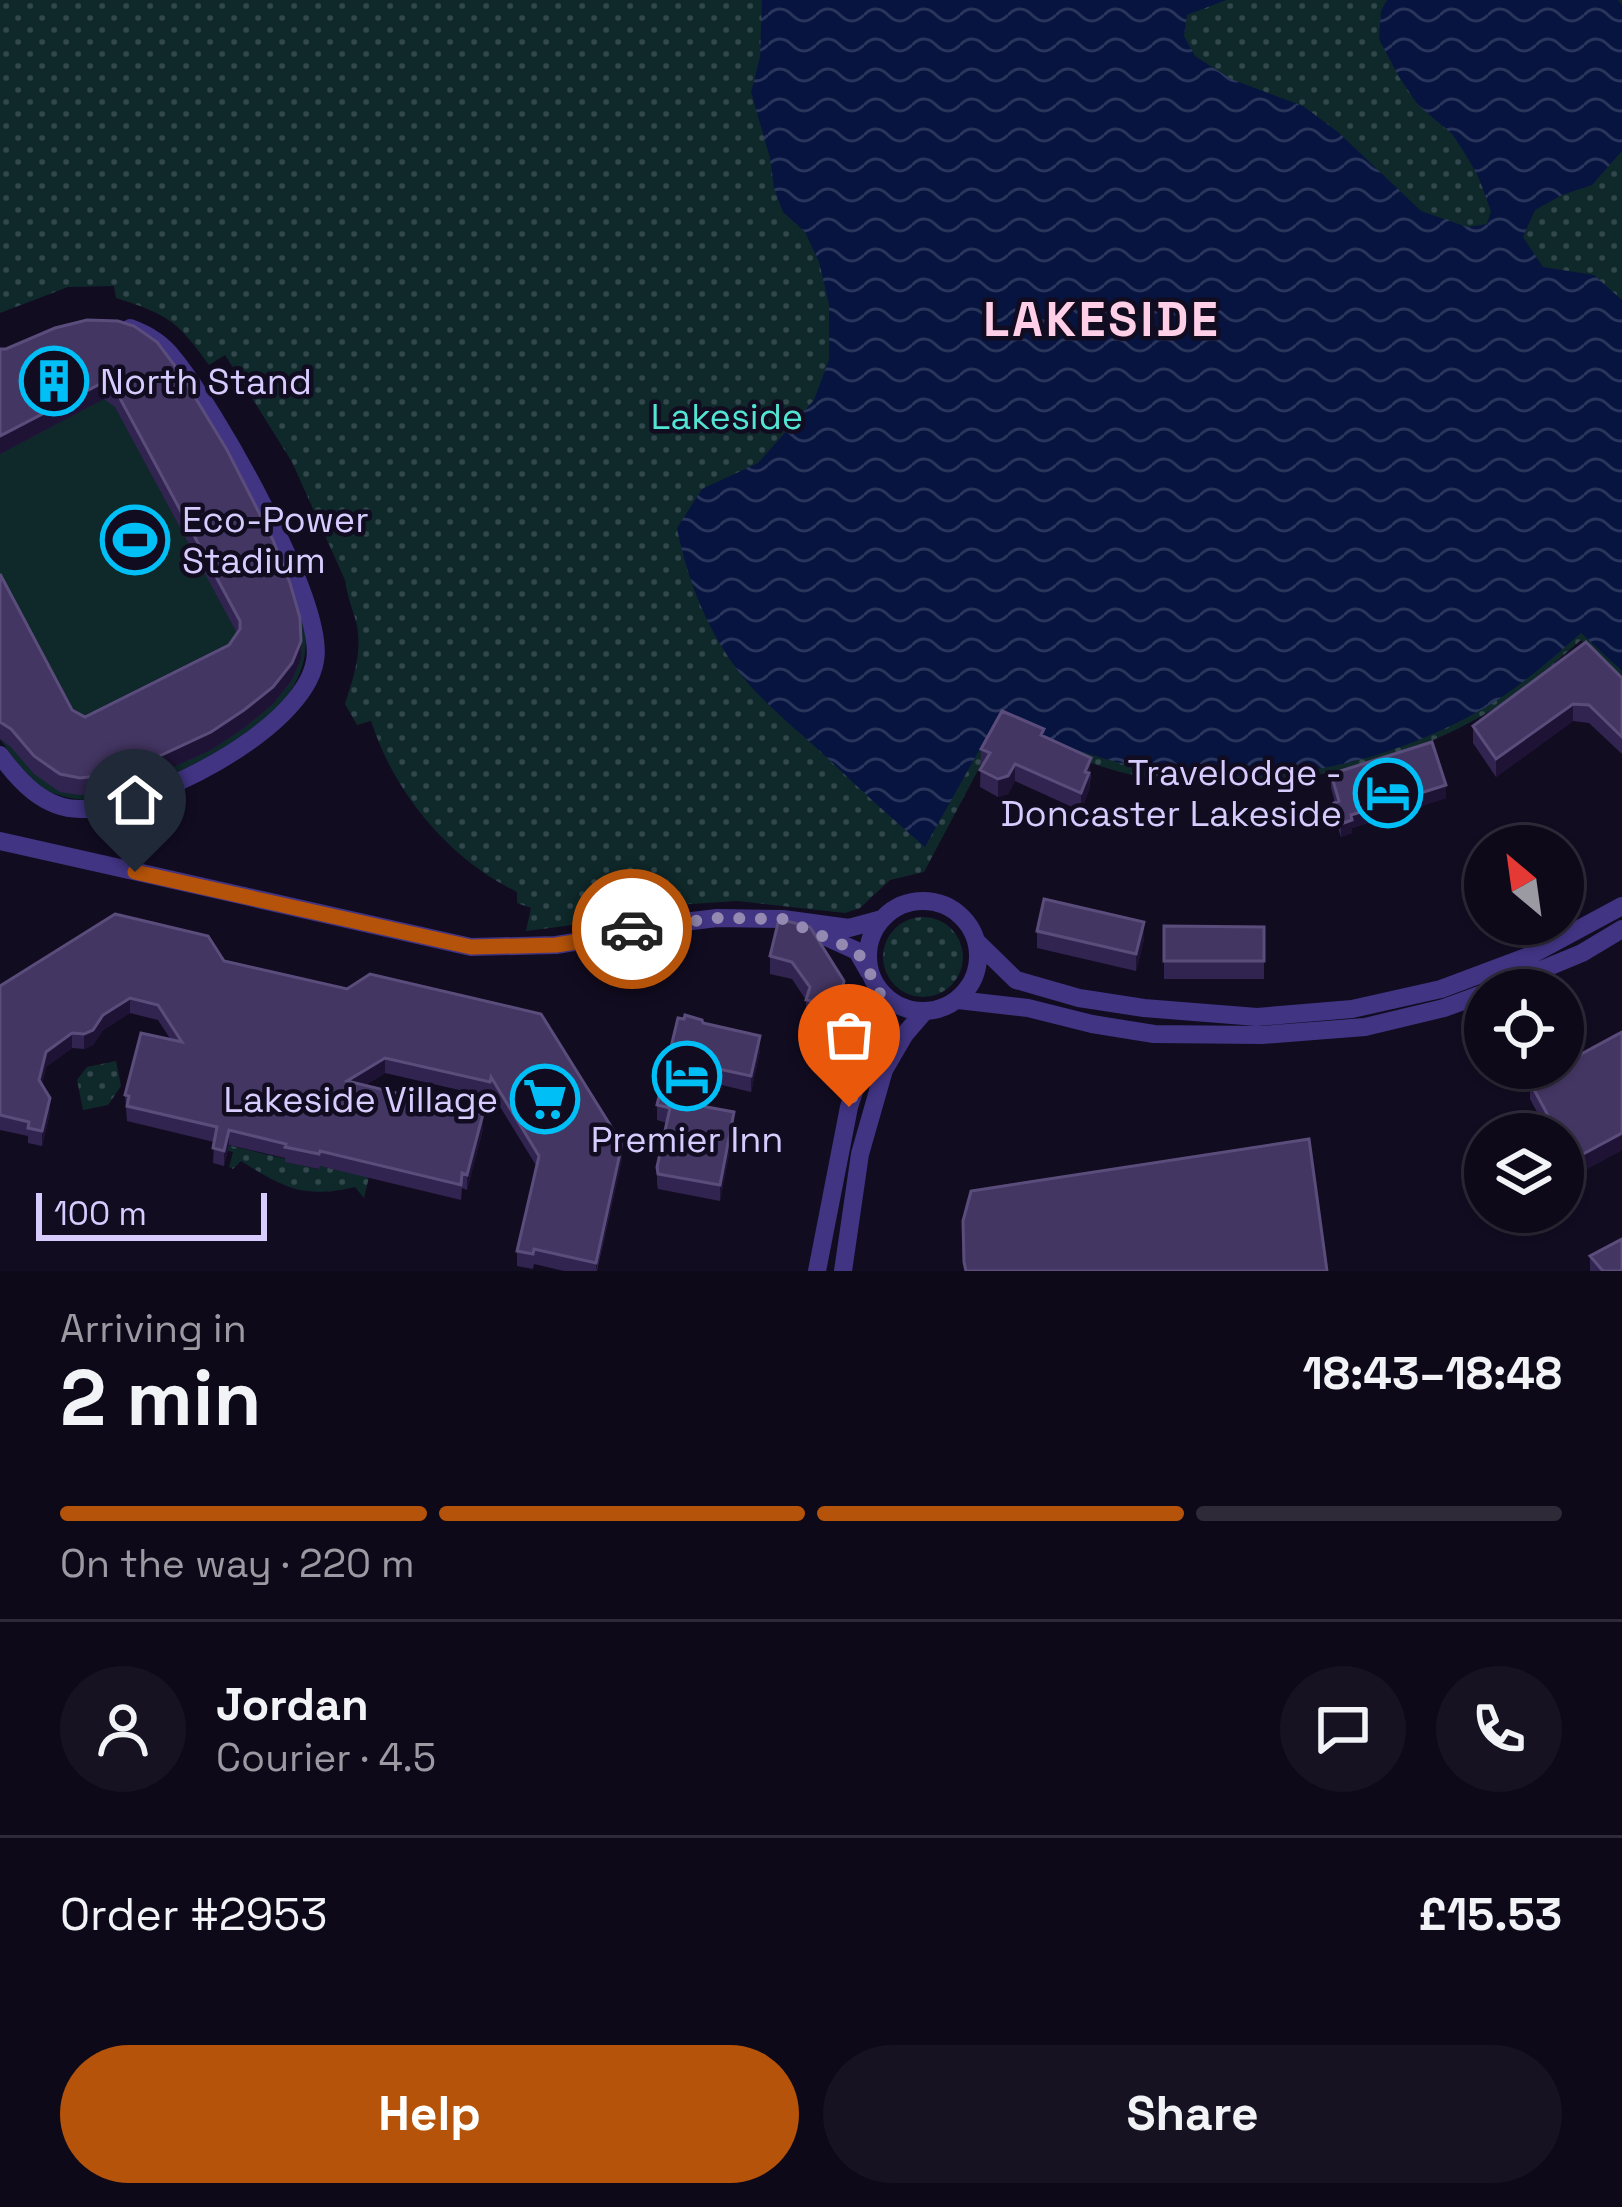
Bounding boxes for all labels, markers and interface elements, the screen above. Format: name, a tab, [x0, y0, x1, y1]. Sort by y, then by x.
district label: LAKESIDE	[983, 289, 1221, 350]
building icon: North Stand	[19, 346, 89, 416]
place label: North Stand	[100, 359, 312, 405]
park label: Lakeside	[651, 394, 803, 440]
place label: Eco-Power Stadium	[182, 497, 369, 584]
sports icon: Eco-Power Stadium	[100, 505, 170, 575]
pin	[84, 749, 186, 872]
place label: Travelodge - Doncaster Lakeside	[1001, 750, 1342, 837]
hotel icon: Travelodge - Doncaster Lakeside	[1353, 758, 1423, 828]
icon: home	[102, 767, 168, 833]
north arrow	[1464, 825, 1584, 945]
map controls	[1464, 825, 1584, 1233]
courier	[572, 869, 692, 989]
icon: car	[599, 896, 665, 962]
button: locate	[1464, 969, 1584, 1089]
pin	[798, 984, 900, 1107]
icon: bag	[816, 1002, 882, 1068]
hotel icon: Premier Inn	[652, 1041, 722, 1111]
supermarket icon: Lakeside Village	[510, 1064, 580, 1134]
place label: Lakeside Village	[223, 1077, 498, 1123]
button: layers	[1464, 1113, 1584, 1233]
place label: Premier Inn	[591, 1117, 783, 1163]
scale bar	[36, 1187, 267, 1240]
text: 100 m	[54, 1193, 147, 1235]
text: Arriving in	[60, 1304, 247, 1353]
text: 18:43–18:48	[1303, 1345, 1562, 1402]
text: 2 min	[60, 1348, 262, 1448]
text: On the way · 220 m	[60, 1539, 415, 1588]
button: person	[60, 1666, 186, 1792]
button: chat	[1280, 1666, 1406, 1792]
button: phone	[1436, 1666, 1562, 1792]
text: Jordan	[216, 1676, 369, 1733]
text: Courier · 4.5	[216, 1733, 436, 1782]
text: Order #2953	[60, 1886, 327, 1943]
text: £15.53	[1418, 1886, 1562, 1943]
button: Help	[60, 2045, 799, 2183]
button: Share	[823, 2045, 1562, 2183]

